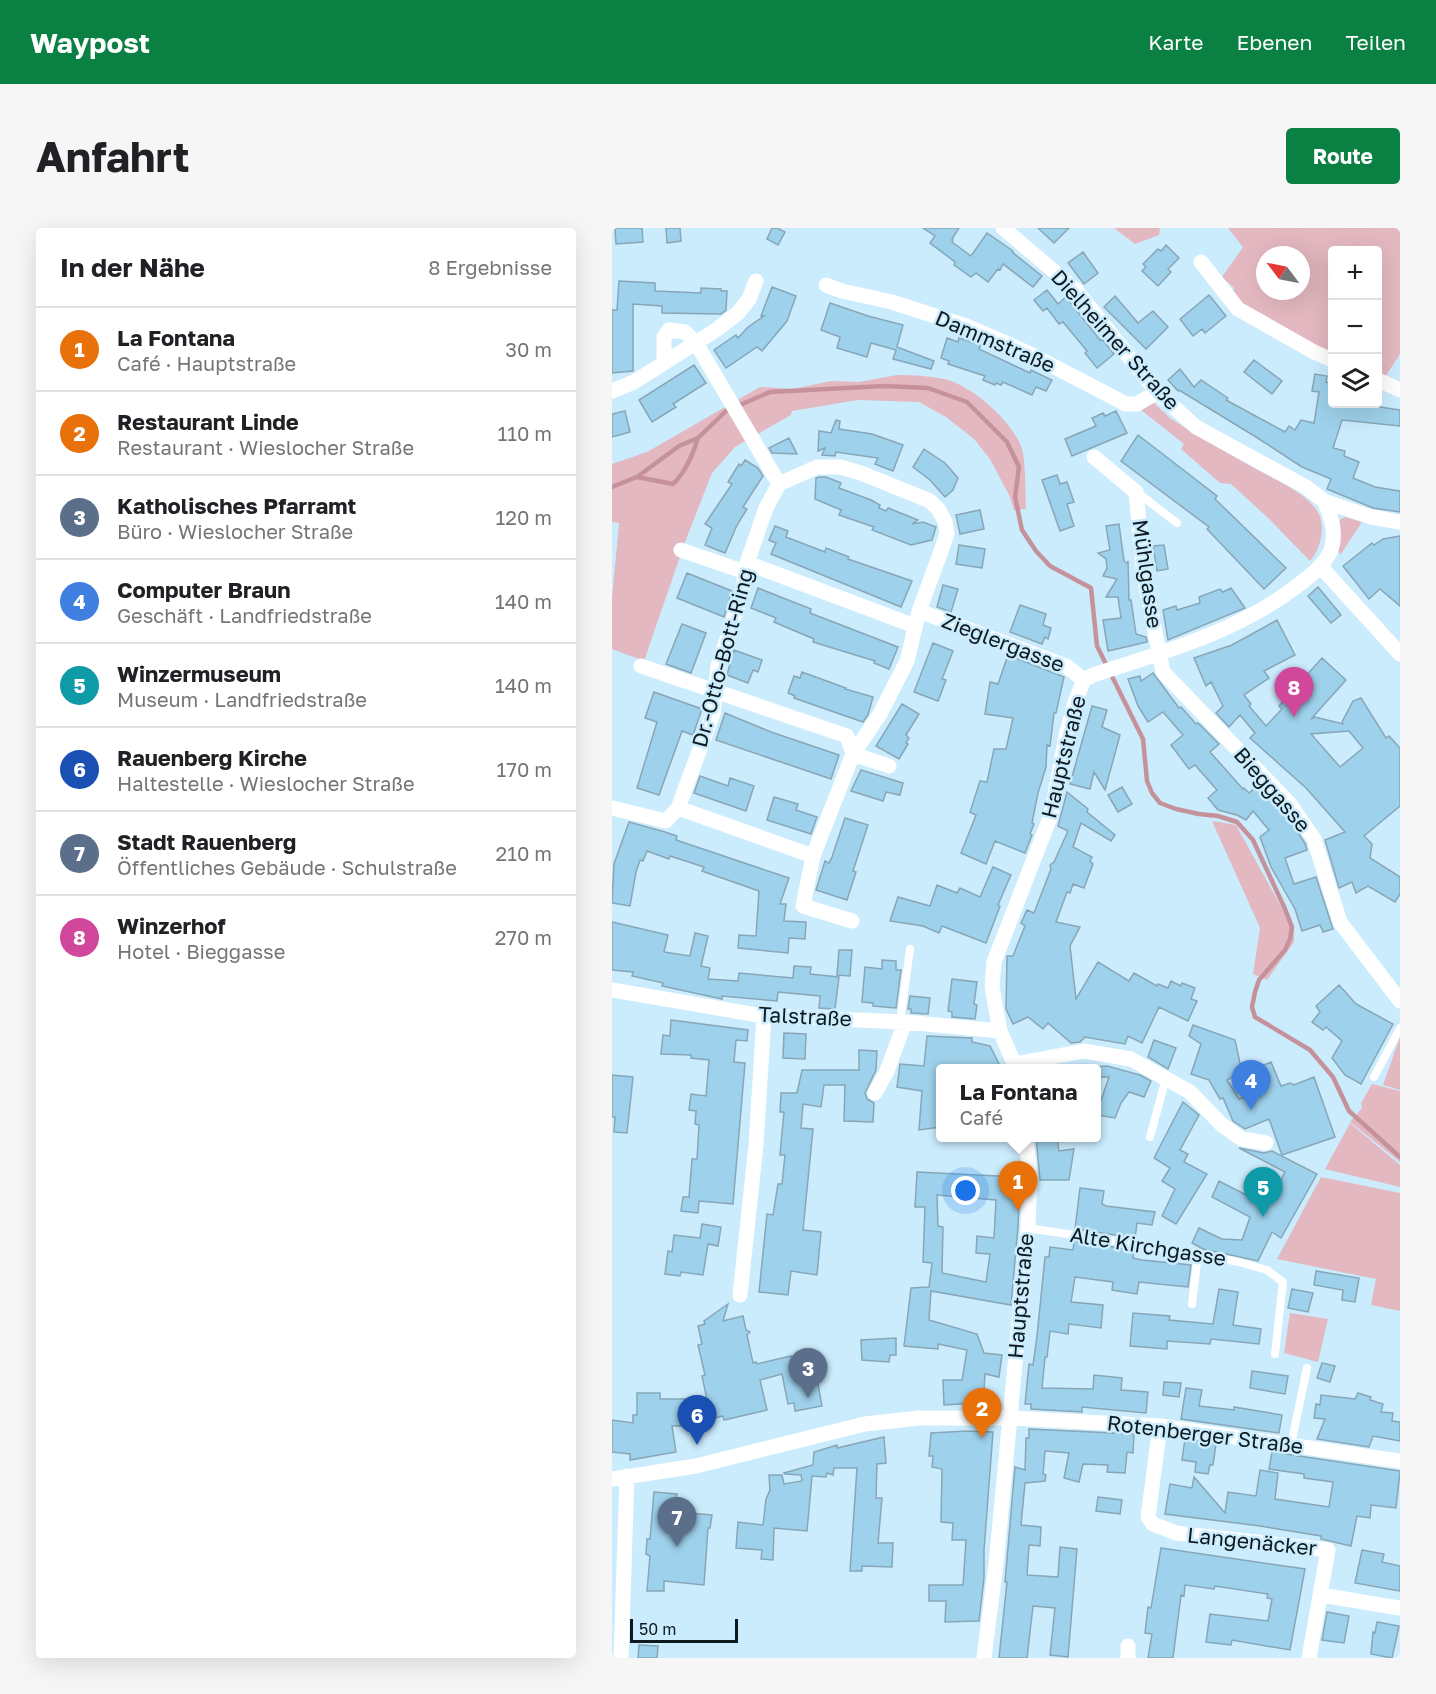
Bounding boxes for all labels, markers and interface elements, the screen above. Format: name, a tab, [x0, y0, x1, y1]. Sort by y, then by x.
text: Waypost	[30, 26, 150, 59]
text: Karte	[1148, 29, 1204, 55]
text: Ebenen	[1237, 29, 1312, 55]
text: Teilen	[1345, 29, 1406, 55]
button: Route	[1286, 128, 1400, 184]
text: Anfahrt	[36, 131, 190, 181]
north arrow	[1256, 246, 1310, 300]
map controls	[1328, 246, 1382, 408]
button: +	[1328, 246, 1382, 300]
text: In der Nähe	[60, 252, 205, 283]
text: 8 Ergebnisse	[428, 255, 552, 279]
street label: Dielheimer Straße	[1046, 264, 1186, 415]
button: −	[1328, 300, 1382, 354]
street label: Dammstraße	[932, 304, 1059, 378]
text: La Fontana	[117, 324, 235, 351]
text: 1	[74, 337, 85, 361]
text: 30 m	[505, 337, 552, 361]
text: Café · Hauptstraße	[117, 351, 296, 375]
button: layers	[1328, 354, 1382, 408]
text: Restaurant Linde	[117, 408, 299, 435]
text: 2	[73, 421, 86, 445]
text: 110 m	[498, 421, 552, 445]
text: Restaurant · Wieslocher Straße	[117, 435, 414, 459]
text: Katholisches Pfarramt	[117, 492, 356, 519]
text: 3	[73, 505, 86, 529]
text: 120 m	[496, 505, 552, 529]
street label: Mühlgasse	[1128, 518, 1168, 630]
text: Büro · Wieslocher Straße	[117, 519, 353, 543]
street label: Dr.-Otto-Bott-Ring	[686, 566, 758, 750]
text: Computer Braun	[117, 576, 290, 603]
text: 4	[73, 589, 86, 613]
text: 140 m	[495, 589, 552, 613]
text: Geschäft · Landfriedstraße	[117, 603, 372, 627]
street label: Zieglergasse	[938, 607, 1068, 677]
text: Winzermuseum	[117, 660, 281, 687]
pin: 8	[1274, 668, 1314, 717]
text: 5	[73, 673, 86, 697]
text: 140 m	[495, 673, 552, 697]
text: Museum · Landfriedstraße	[117, 687, 367, 711]
street label: Hauptstraße	[1035, 693, 1091, 821]
street label: Bieggasse	[1229, 742, 1317, 837]
text: Rauenberg Kirche	[117, 744, 307, 771]
text: 6	[73, 757, 86, 781]
text: 170 m	[497, 757, 552, 781]
text: Haltestelle · Wieslocher Straße	[117, 771, 415, 795]
text: Stadt Rauenberg	[117, 828, 296, 855]
text: 7	[74, 841, 85, 865]
text: 210 m	[496, 841, 552, 865]
text: Öffentliches Gebäude · Schulstraße	[117, 855, 457, 879]
text: Winzerhof	[117, 912, 225, 939]
text: 8	[73, 925, 86, 949]
text: 270 m	[495, 925, 552, 949]
text: Hotel · Bieggasse	[117, 939, 285, 963]
street label: Talstraße	[758, 1001, 852, 1031]
pin: 4	[1232, 1060, 1270, 1110]
popup	[936, 1064, 1101, 1142]
text: La Fontana	[959, 1078, 1078, 1105]
text: Café	[959, 1105, 1003, 1129]
pin: 1	[998, 1162, 1038, 1211]
pin: 5	[1244, 1168, 1282, 1217]
your location	[951, 1176, 980, 1205]
street label: Alte Kirchgasse	[1068, 1221, 1228, 1271]
street label: Hauptstraße	[1002, 1232, 1038, 1360]
pin: 3	[788, 1348, 828, 1398]
pin: 2	[962, 1388, 1001, 1438]
pin: 6	[678, 1396, 716, 1445]
street label: Rotenberger Straße	[1106, 1409, 1305, 1459]
pin: 7	[658, 1498, 696, 1547]
street label: Langenäcker	[1186, 1521, 1318, 1561]
scale bar	[630, 1616, 738, 1644]
text: 50 m	[639, 1619, 676, 1639]

